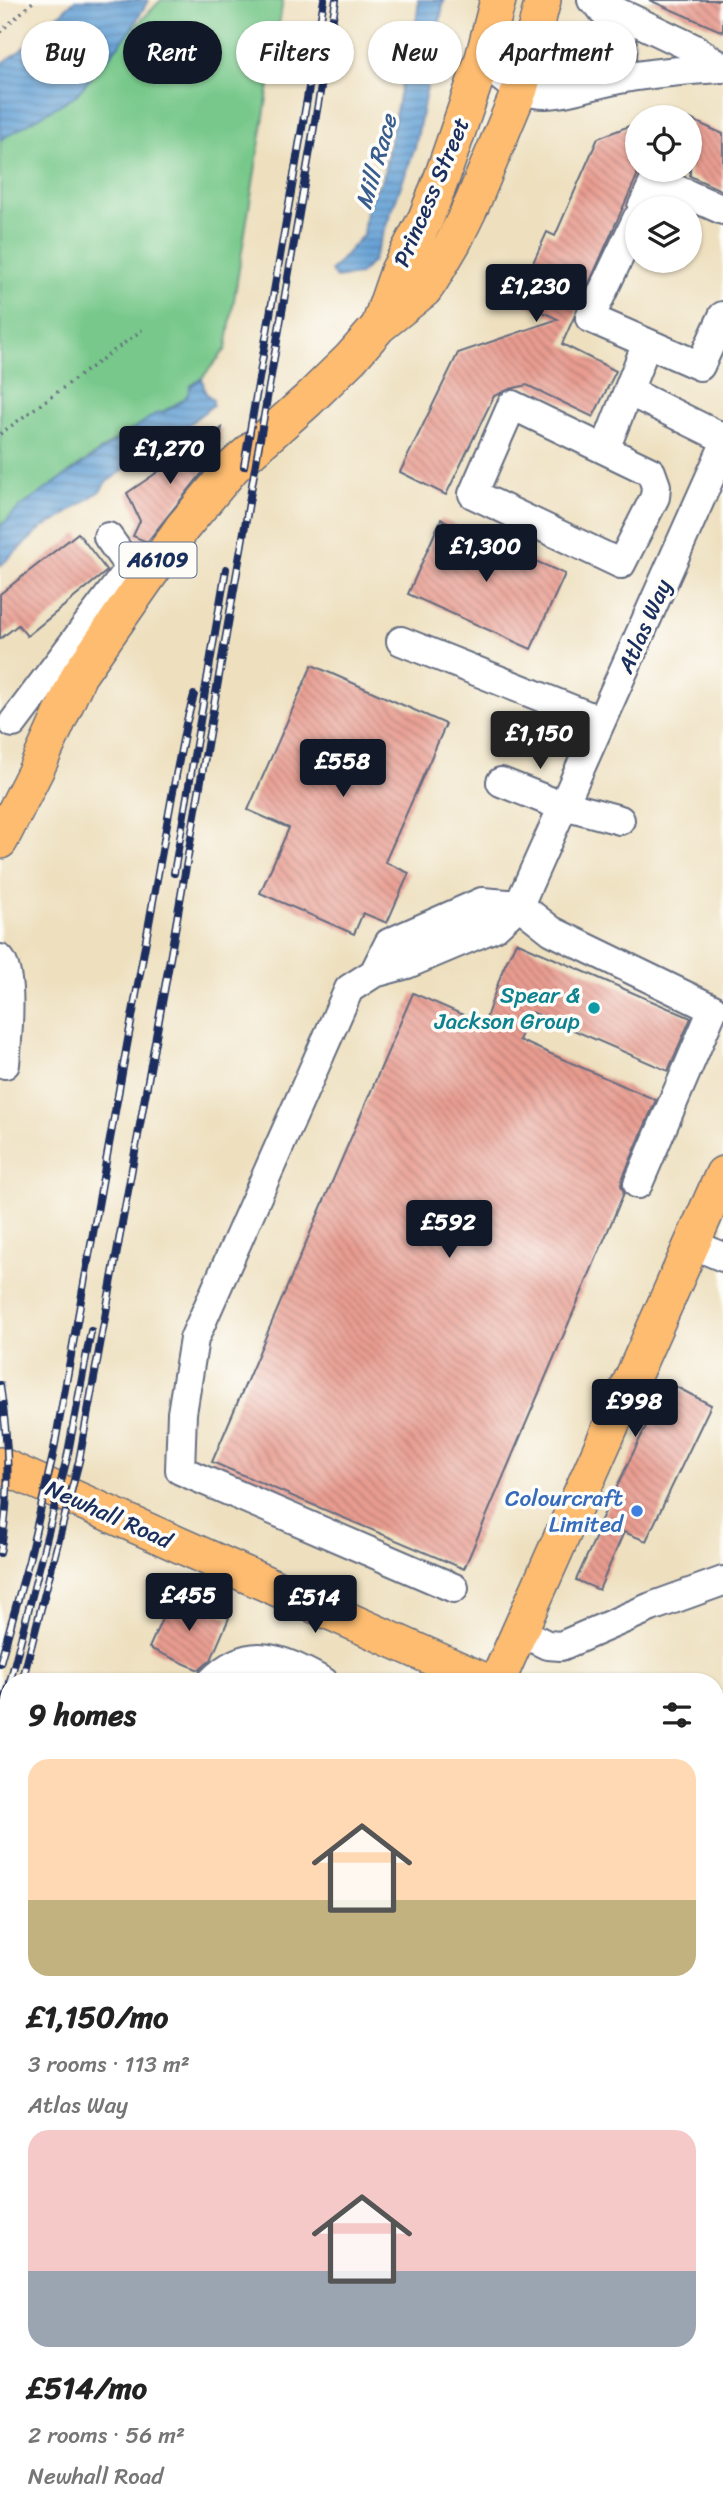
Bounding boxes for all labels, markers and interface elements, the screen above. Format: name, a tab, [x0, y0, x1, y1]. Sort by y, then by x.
chip: Buy	[21, 21, 109, 84]
chip: Rent	[123, 21, 222, 84]
chip: Filters	[236, 21, 354, 84]
chip: New	[368, 21, 462, 84]
chip: Apartment	[476, 21, 637, 84]
map controls	[625, 105, 702, 273]
button: locate	[625, 105, 702, 182]
water label: Mill Race	[343, 108, 410, 214]
street label: Princess Street	[381, 111, 481, 274]
button: layers	[625, 196, 702, 273]
pin: £1,230	[479, 264, 593, 324]
text: £1,230	[502, 266, 570, 307]
pin: £1,270	[113, 426, 227, 486]
text: £1,270	[135, 428, 205, 469]
pin: £1,300	[429, 524, 543, 584]
text: £1,300	[451, 526, 521, 567]
road number: A6109	[120, 542, 196, 578]
street label: Atlas Way	[605, 572, 684, 681]
pin: £1,150	[483, 712, 597, 771]
text: £1,150	[507, 713, 573, 754]
pin: £558	[302, 740, 384, 799]
text: £558	[316, 741, 370, 782]
place label: Spear & Jackson Group	[434, 975, 580, 1042]
marker: Spear & Jackson Group	[586, 1000, 602, 1016]
pin: £592	[408, 1200, 490, 1260]
text: £592	[422, 1202, 476, 1243]
pin: £998	[594, 1380, 676, 1439]
text: £998	[608, 1381, 662, 1422]
street label: Newhall Road	[39, 1468, 181, 1561]
place label: Colourcraft Limited	[505, 1478, 625, 1545]
marker: Colourcraft Limited	[629, 1503, 645, 1519]
pin: £455	[148, 1574, 230, 1633]
text: £455	[162, 1575, 216, 1616]
pin: £514	[274, 1576, 356, 1635]
text: £514	[290, 1577, 340, 1618]
text: 9 homes	[28, 1688, 136, 1742]
icon: filters	[658, 1696, 696, 1734]
icon: home	[299, 1805, 425, 1931]
text: £1,150/mo	[28, 1990, 168, 2044]
text: 3 rooms · 113 m²	[28, 2044, 190, 2085]
text: Atlas Way	[28, 2085, 128, 2126]
icon: home	[299, 2176, 425, 2302]
text: £514/mo	[28, 2361, 147, 2415]
text: 2 rooms · 56 m²	[28, 2415, 185, 2456]
text: Newhall Road	[28, 2456, 163, 2497]

